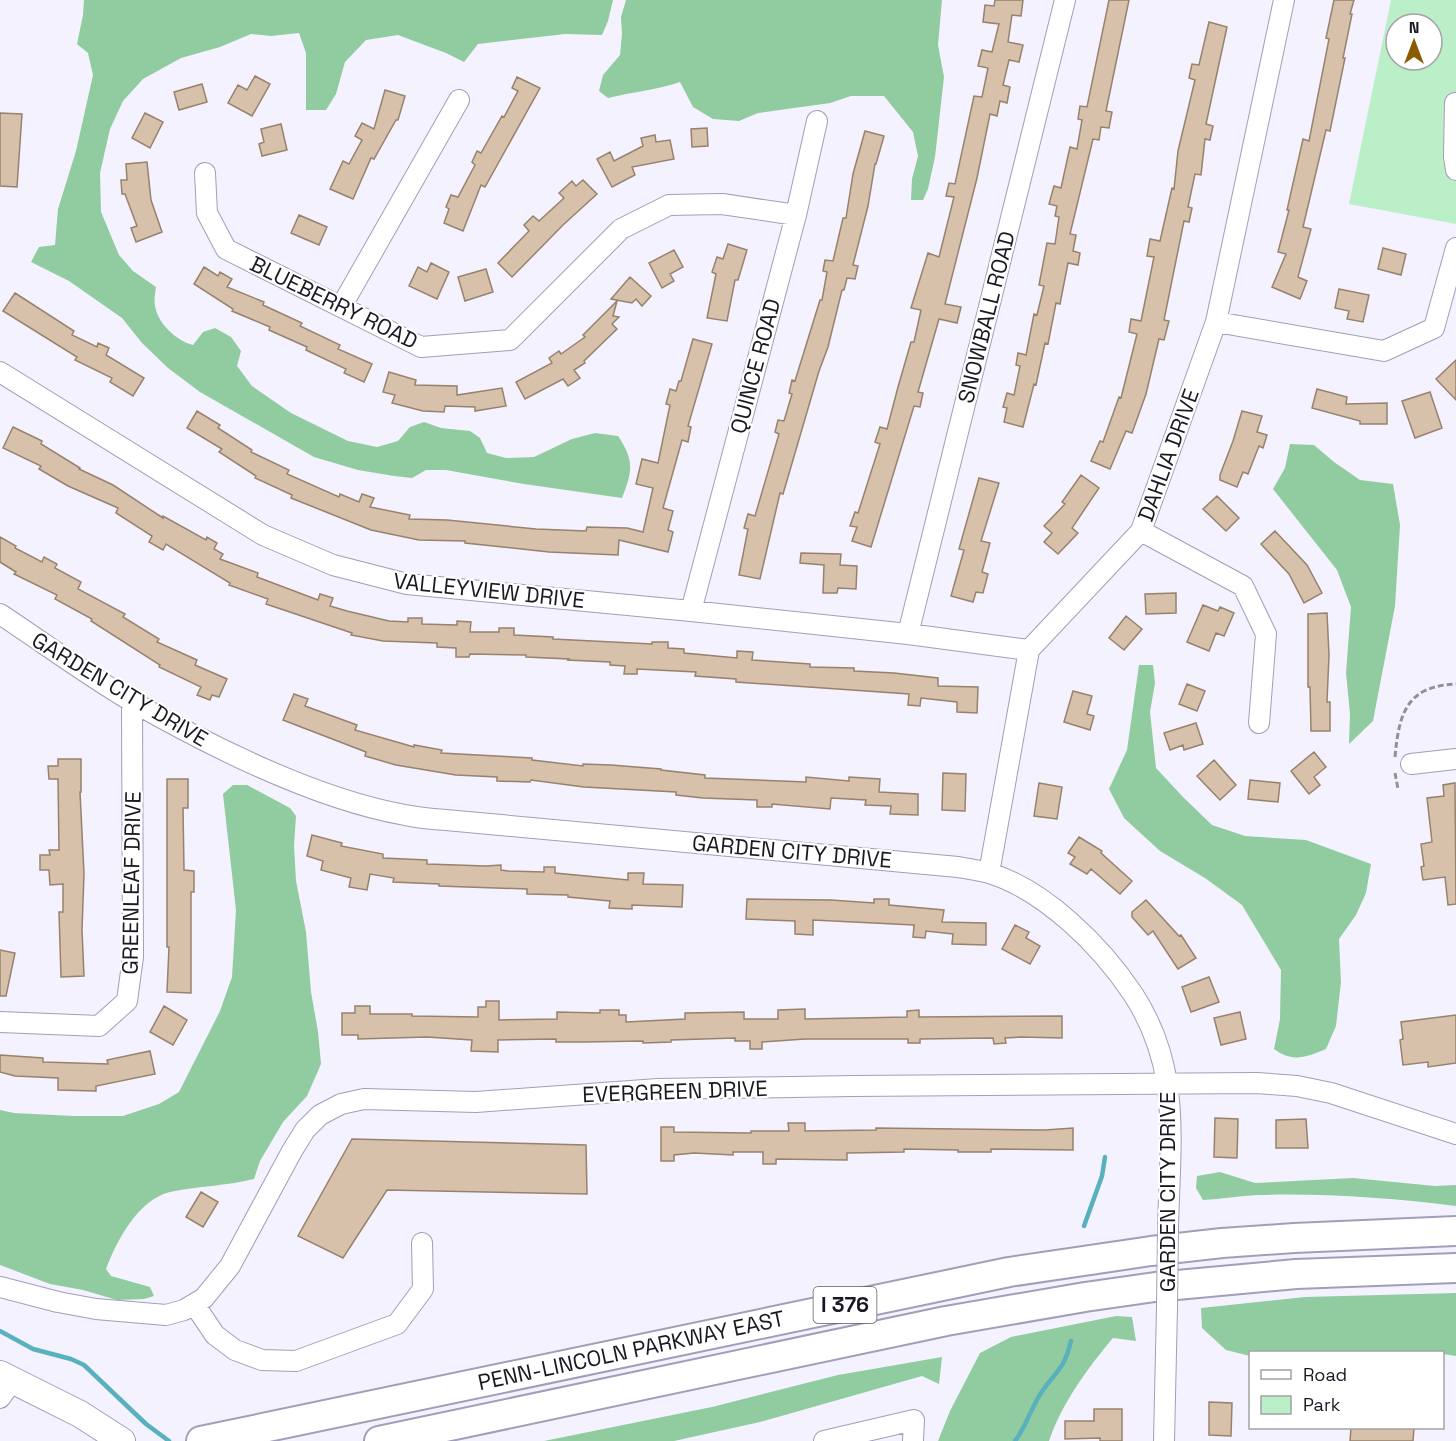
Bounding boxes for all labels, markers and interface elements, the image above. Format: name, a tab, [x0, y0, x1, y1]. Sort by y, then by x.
north arrow	[1384, 12, 1444, 72]
text: N	[1409, 17, 1419, 38]
street label: SNOWBALL ROAD	[951, 228, 1021, 406]
street label: BLUEBERRY ROAD	[245, 249, 423, 355]
street label: QUINCE ROAD	[724, 296, 786, 436]
street label: DAHLIA DRIVE	[1131, 385, 1205, 525]
street label: VALLEYVIEW DRIVE	[392, 566, 586, 614]
street label: GARDEN CITY DRIVE	[27, 625, 213, 753]
street label: GREENLEAF DRIVE	[115, 791, 147, 975]
street label: GARDEN CITY DRIVE	[691, 828, 893, 874]
street label: EVERGREEN DRIVE	[582, 1074, 768, 1108]
street label: GARDEN CITY DRIVE	[1153, 1092, 1181, 1292]
road number: I 376	[814, 1287, 876, 1323]
street label: PENN-LINCOLN PARKWAY EAST	[475, 1304, 787, 1396]
legend	[1249, 1351, 1444, 1429]
text: Road	[1303, 1363, 1347, 1386]
text: Park	[1303, 1393, 1341, 1416]

